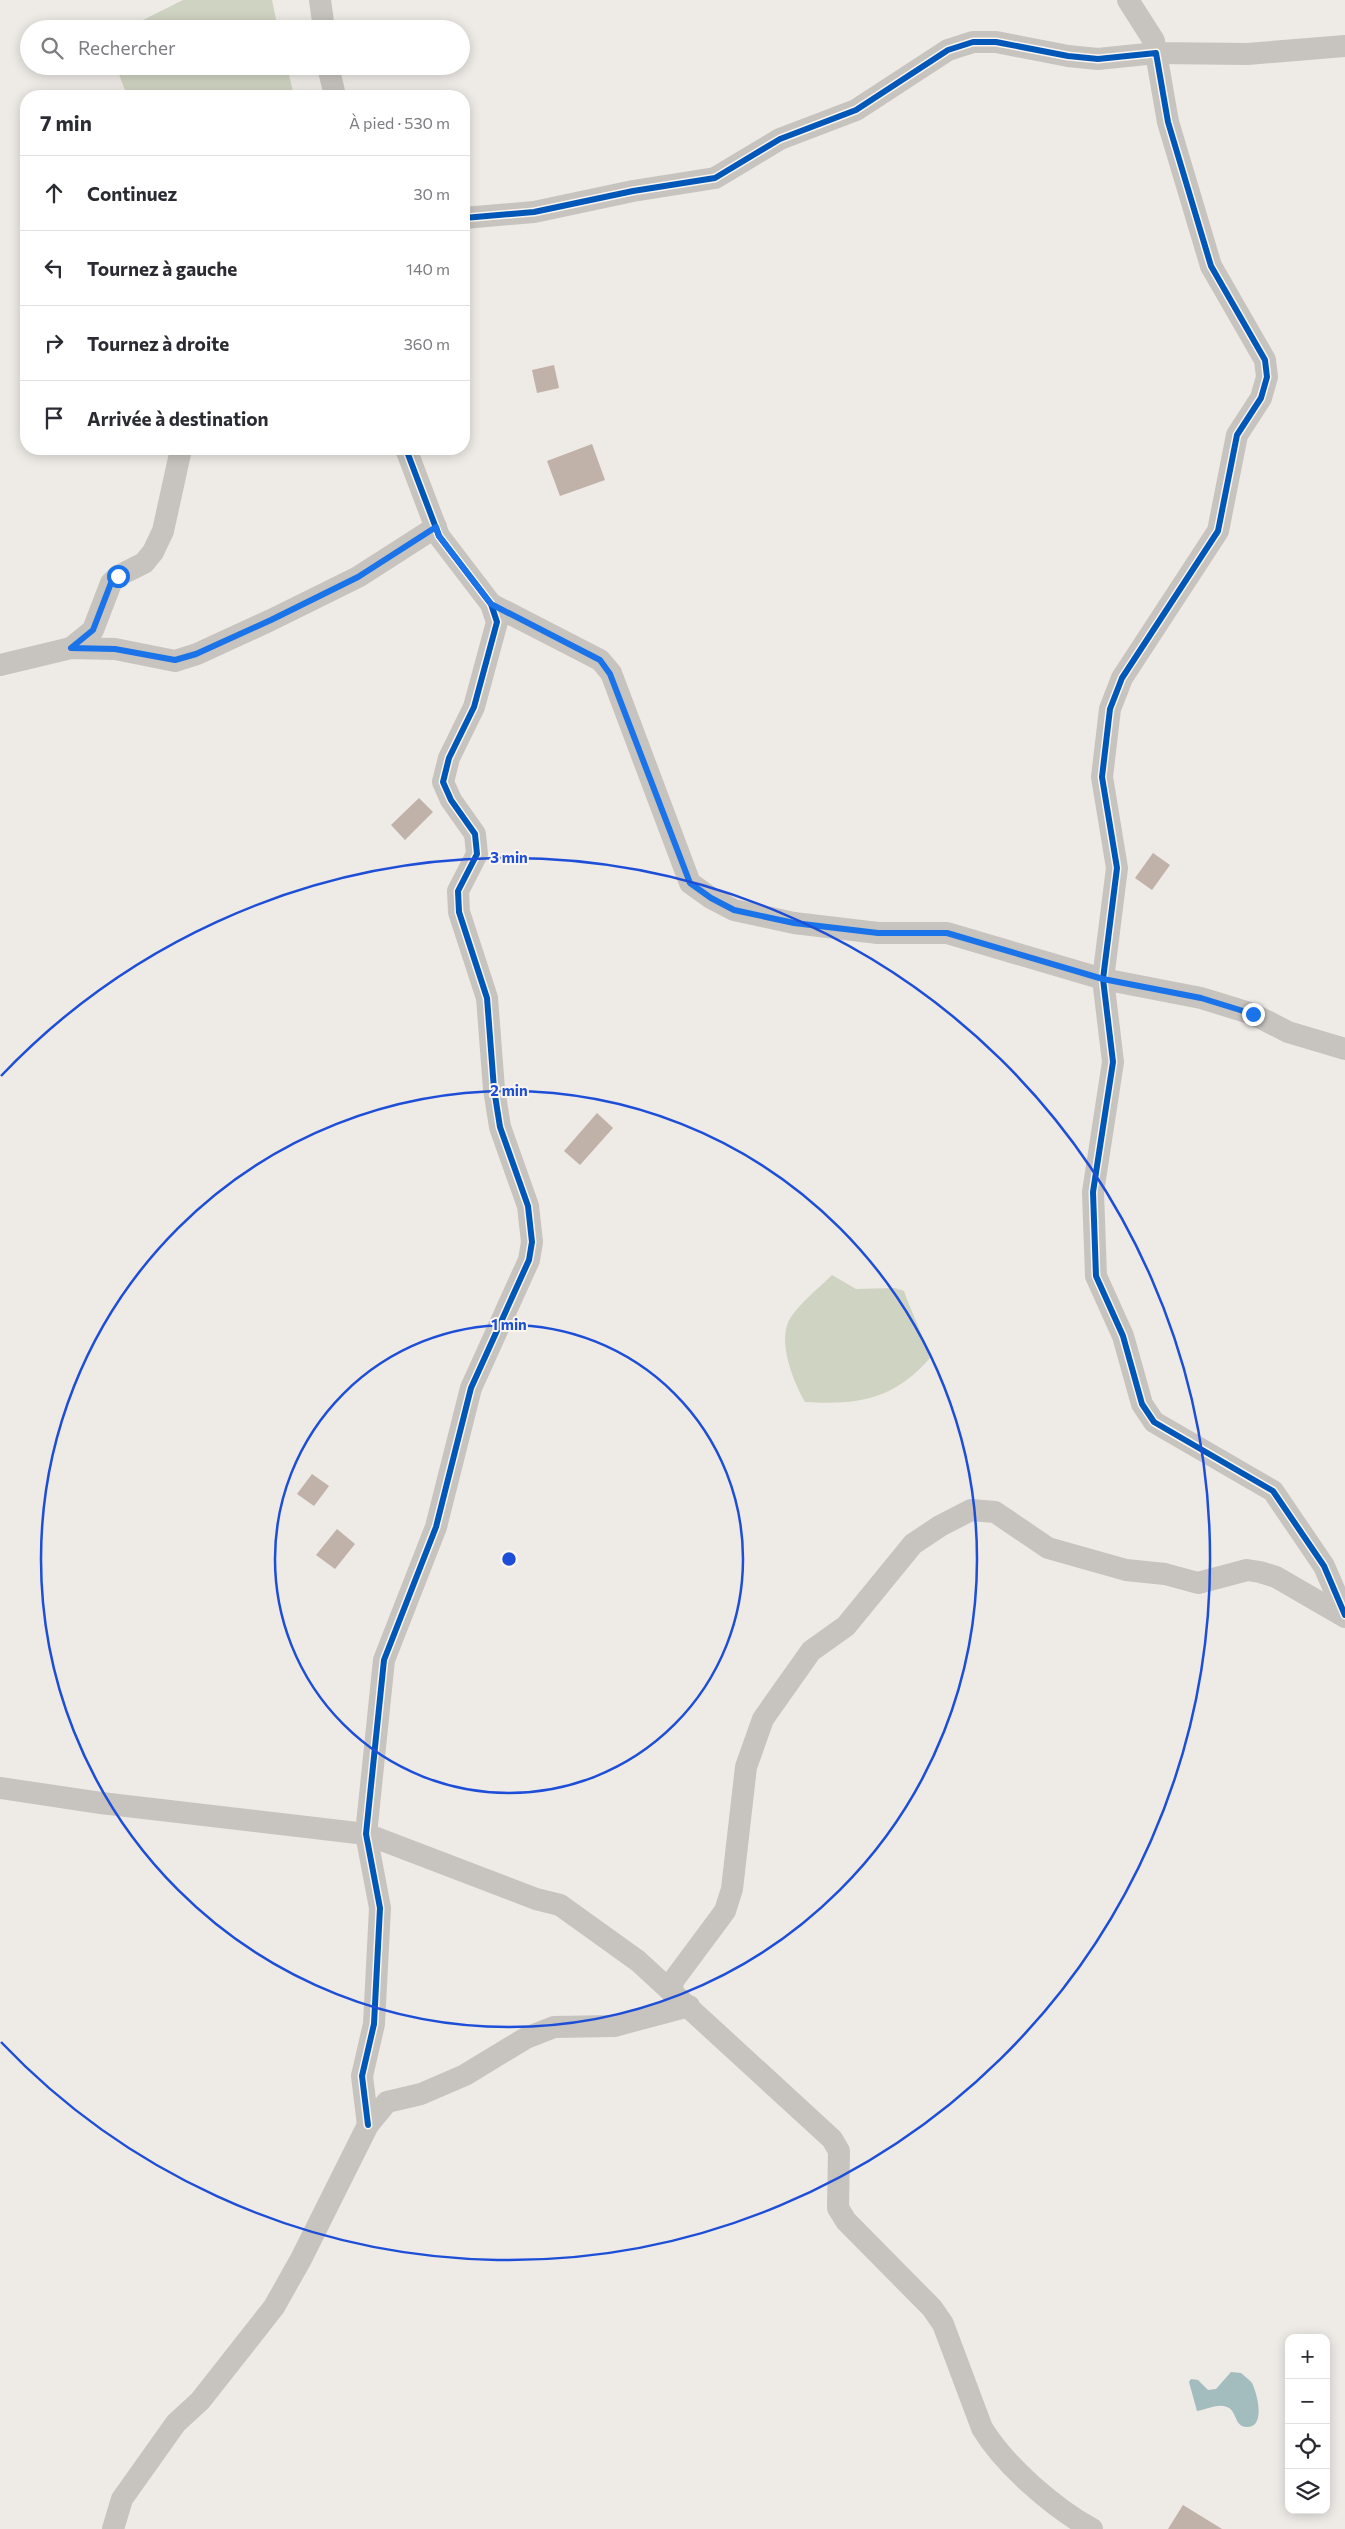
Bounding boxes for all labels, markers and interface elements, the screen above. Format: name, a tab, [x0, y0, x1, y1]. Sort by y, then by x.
search box	[20, 20, 470, 75]
icon: search	[38, 34, 66, 62]
text: Rechercher	[78, 36, 176, 59]
text: 7 min	[40, 110, 92, 135]
text: À pied · 530 m	[349, 113, 450, 132]
icon: ahead	[40, 179, 68, 207]
text: Continuez	[87, 182, 177, 205]
text: 30 m	[413, 184, 450, 203]
icon: left	[40, 254, 68, 282]
text: Tournez à gauche	[87, 257, 237, 280]
text: 140 m	[406, 259, 450, 278]
icon: right	[40, 329, 68, 357]
text: Tournez à droite	[87, 332, 229, 355]
text: 360 m	[404, 334, 450, 353]
icon: arrive	[40, 404, 68, 432]
text: Arrivée à destination	[87, 407, 269, 430]
route start	[107, 565, 130, 588]
text: 3 min	[490, 848, 528, 866]
route end	[1242, 1003, 1265, 1026]
text: 2 min	[490, 1081, 528, 1099]
text: 1 min	[491, 1315, 527, 1333]
centre of rings	[500, 1550, 518, 1568]
map controls	[1285, 2334, 1330, 2514]
button: +	[1285, 2334, 1330, 2379]
button: −	[1285, 2379, 1330, 2424]
button: locate	[1285, 2424, 1330, 2469]
button: layers	[1285, 2469, 1330, 2514]

